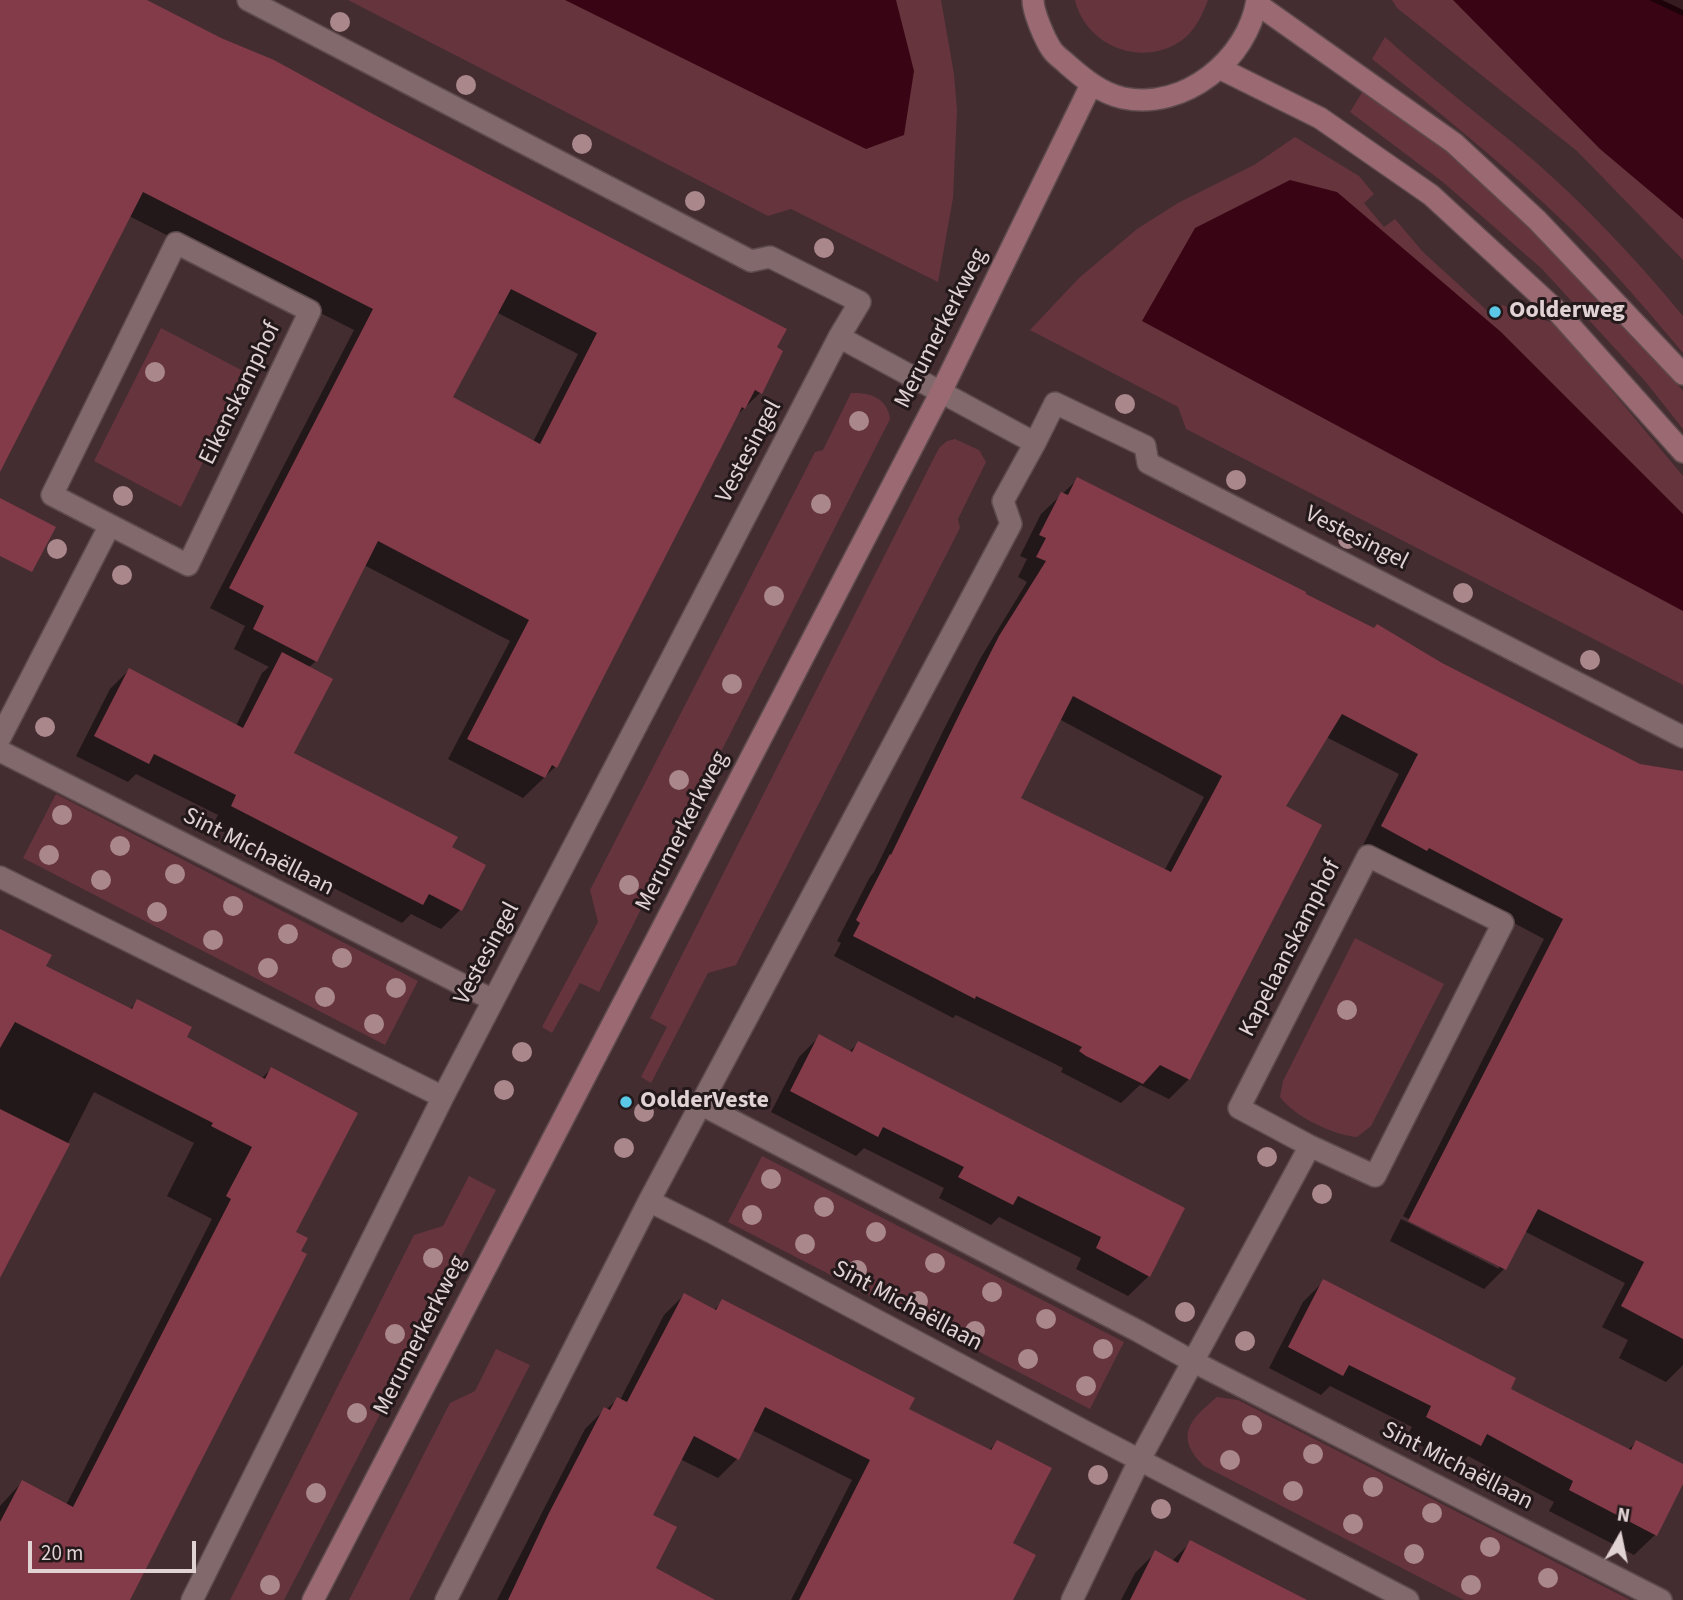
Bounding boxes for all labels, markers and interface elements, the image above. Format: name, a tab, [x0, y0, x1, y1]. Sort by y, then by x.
street label: Merumerkerkweg	[889, 244, 995, 414]
place label: Oolderweg	[1509, 298, 1625, 326]
marker: Oolderweg	[1487, 304, 1503, 320]
street label: Eikenskamphof	[194, 318, 288, 470]
street label: Vestesingel	[711, 396, 789, 508]
street label: Vestesingel	[1300, 501, 1412, 577]
street label: Merumerkerkweg	[630, 747, 736, 917]
street label: Sint Michaëllaan	[178, 803, 338, 903]
street label: Kapelaanskamphof	[1234, 856, 1348, 1042]
street label: Vestesingel	[449, 898, 527, 1010]
place label: OolderVeste	[640, 1088, 769, 1116]
marker: OolderVeste	[618, 1094, 634, 1110]
street label: Merumerkerkweg	[368, 1251, 474, 1421]
street label: Sint Michaëllaan	[827, 1255, 987, 1359]
street label: Sint Michaëllaan	[1377, 1417, 1537, 1517]
text: N	[1615, 1501, 1632, 1530]
north arrow	[1585, 1502, 1655, 1572]
scale bar	[32, 1526, 200, 1570]
text: 20 m	[41, 1538, 83, 1568]

